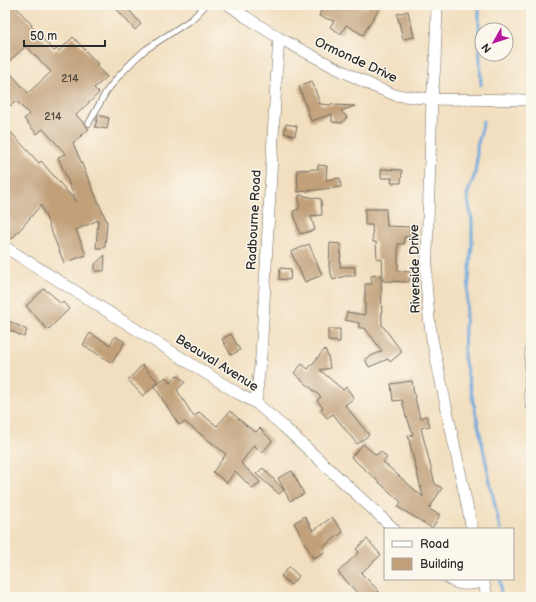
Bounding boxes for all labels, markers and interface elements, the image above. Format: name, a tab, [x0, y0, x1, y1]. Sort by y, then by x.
scale bar	[24, 22, 105, 48]
north arrow	[474, 22, 514, 62]
text: 50 m	[30, 29, 57, 44]
street label: Ormonde Drive	[312, 34, 400, 86]
text: N	[479, 41, 494, 55]
house number: 214	[61, 72, 79, 85]
house number: 214	[44, 110, 62, 123]
street label: Radbourne Road	[243, 169, 265, 271]
street label: Riverside Drive	[406, 224, 424, 314]
street label: Beauval Avenue	[173, 331, 262, 395]
legend	[384, 528, 514, 580]
text: Road	[420, 537, 449, 552]
text: Building	[420, 557, 464, 572]

